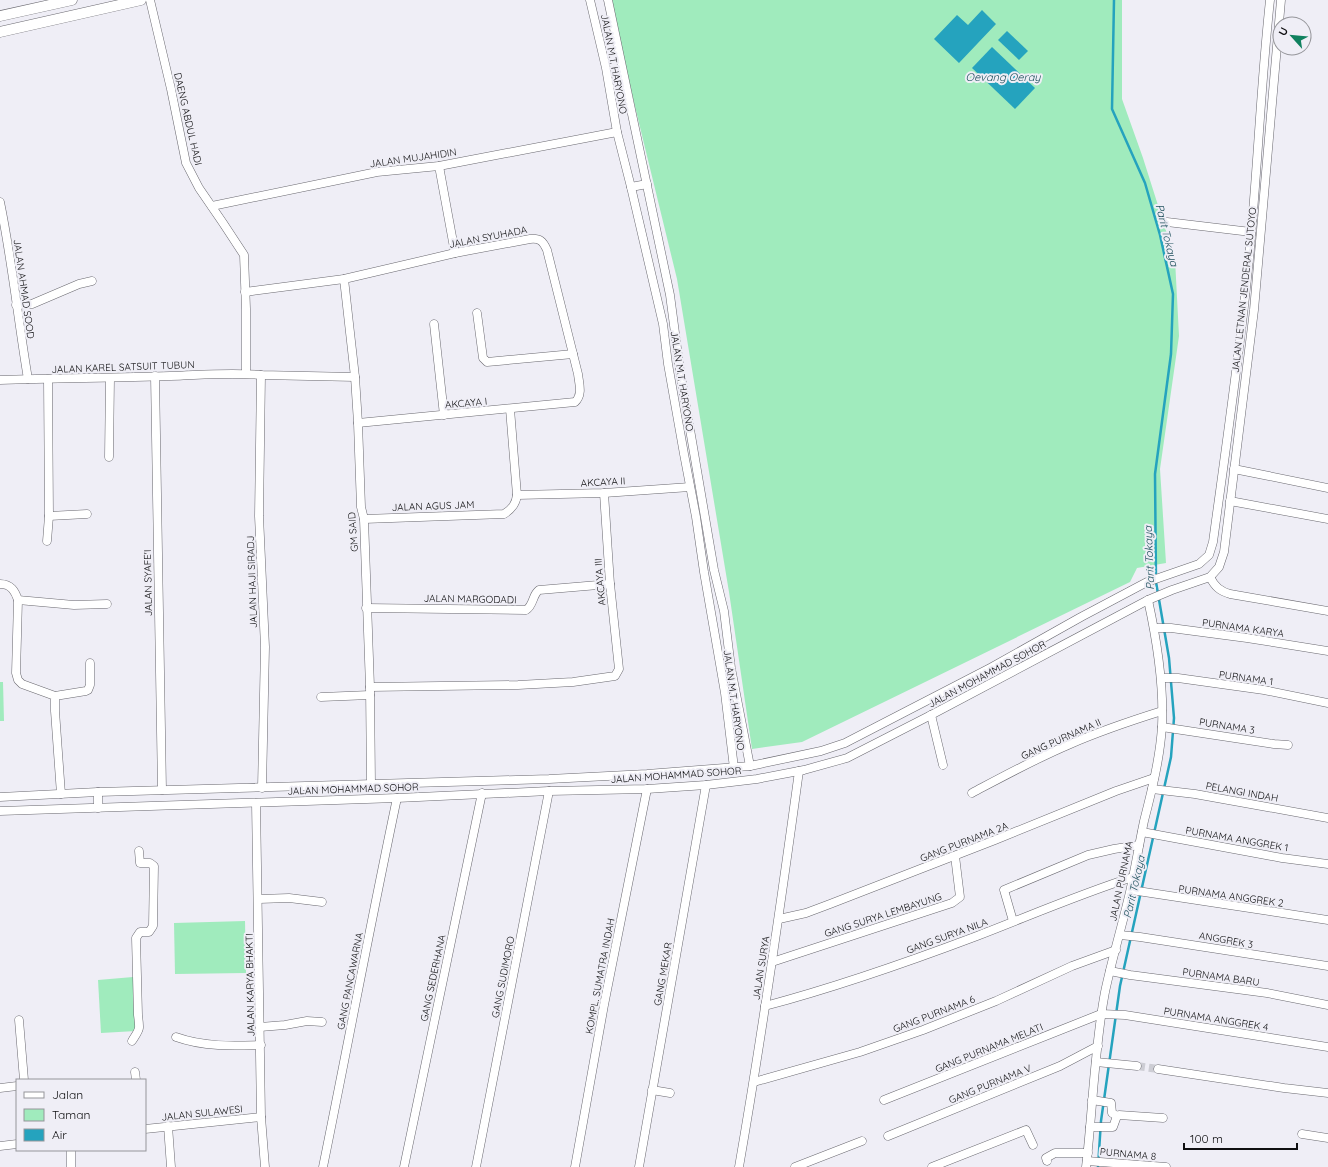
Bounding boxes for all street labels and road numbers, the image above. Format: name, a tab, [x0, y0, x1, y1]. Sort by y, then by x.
street label: JALAN M.T. HARYONO	[598, 13, 630, 115]
street label: DAENG ABDUL HADI	[171, 71, 205, 167]
street label: JALAN MUJAHIDIN	[369, 145, 457, 171]
street label: JALAN LETNAN JENDERAL SUTOYO	[1229, 206, 1259, 373]
street label: JALAN SYUHADA	[448, 223, 529, 251]
street label: JALAN AHMAD SOOD	[11, 238, 37, 340]
street label: JALAN M.T. HARYONO	[668, 330, 696, 433]
street label: JALAN KAREL SATSUIT TUBUN	[51, 358, 195, 376]
street label: AKCAYA I	[444, 395, 488, 411]
street label: AKCAYA II	[580, 474, 626, 490]
street label: JALAN AGUS JAM	[391, 498, 475, 514]
street label: GM SAID	[345, 512, 361, 552]
street label: JALAN HAJI SIRADJ	[244, 536, 260, 628]
street label: JALAN SYAFE'I	[141, 550, 155, 616]
street label: AKCAYA III	[591, 558, 609, 606]
street label: JALAN MARGODADI	[423, 592, 517, 606]
street label: PURNAMA KARYA	[1201, 616, 1285, 640]
street label: JALAN MOHAMMAD SOHOR	[926, 637, 1048, 711]
street label: JALAN M.T. HARYONO	[720, 649, 748, 752]
street label: PURNAMA 1	[1218, 668, 1274, 688]
street label: GANG PURNAMA II	[1019, 715, 1103, 763]
street label: PURNAMA 3	[1198, 715, 1256, 737]
street label: JALAN MOHAMMAD SOHOR	[610, 764, 742, 786]
street label: PELANGI INDAH	[1205, 779, 1279, 805]
street label: JALAN MOHAMMAD SOHOR	[287, 780, 419, 798]
street label: GANG PURNAMA 2A	[918, 819, 1010, 865]
street label: PURNAMA ANGGREK 1	[1185, 824, 1289, 854]
street label: JALAN PURNAMA	[1106, 839, 1136, 923]
street label: PURNAMA ANGGREK 2	[1178, 882, 1285, 910]
street label: GANG SURYA LEMBAYUNG	[823, 890, 943, 940]
street label: GANG SURYA NILA	[905, 915, 990, 957]
street label: KOMPL. SUMATRA INDAH	[582, 917, 618, 1035]
street label: ANGGREK 3	[1198, 929, 1254, 951]
street label: GANG PANCAWARNA	[334, 931, 366, 1031]
street label: JALAN KARYA BHAKTI	[243, 933, 257, 1037]
street label: GANG SEDERHANA	[417, 933, 449, 1023]
street label: GANG SUDIMORO	[489, 935, 517, 1019]
street label: JALAN SURYA	[750, 935, 773, 1001]
street label: GANG MEKAR	[651, 941, 675, 1007]
street label: PURNAMA BARU	[1182, 965, 1260, 989]
street label: GANG PURNAMA 6	[891, 992, 977, 1036]
street label: PURNAMA ANGGREK 4	[1163, 1004, 1269, 1034]
street label: GANG PURNAMA MELATI	[933, 1020, 1045, 1076]
street label: GANG PURNAMA V	[947, 1061, 1034, 1107]
street label: JALAN SULAWESI	[161, 1102, 243, 1124]
street label: PURNAMA 8	[1099, 1145, 1157, 1163]

